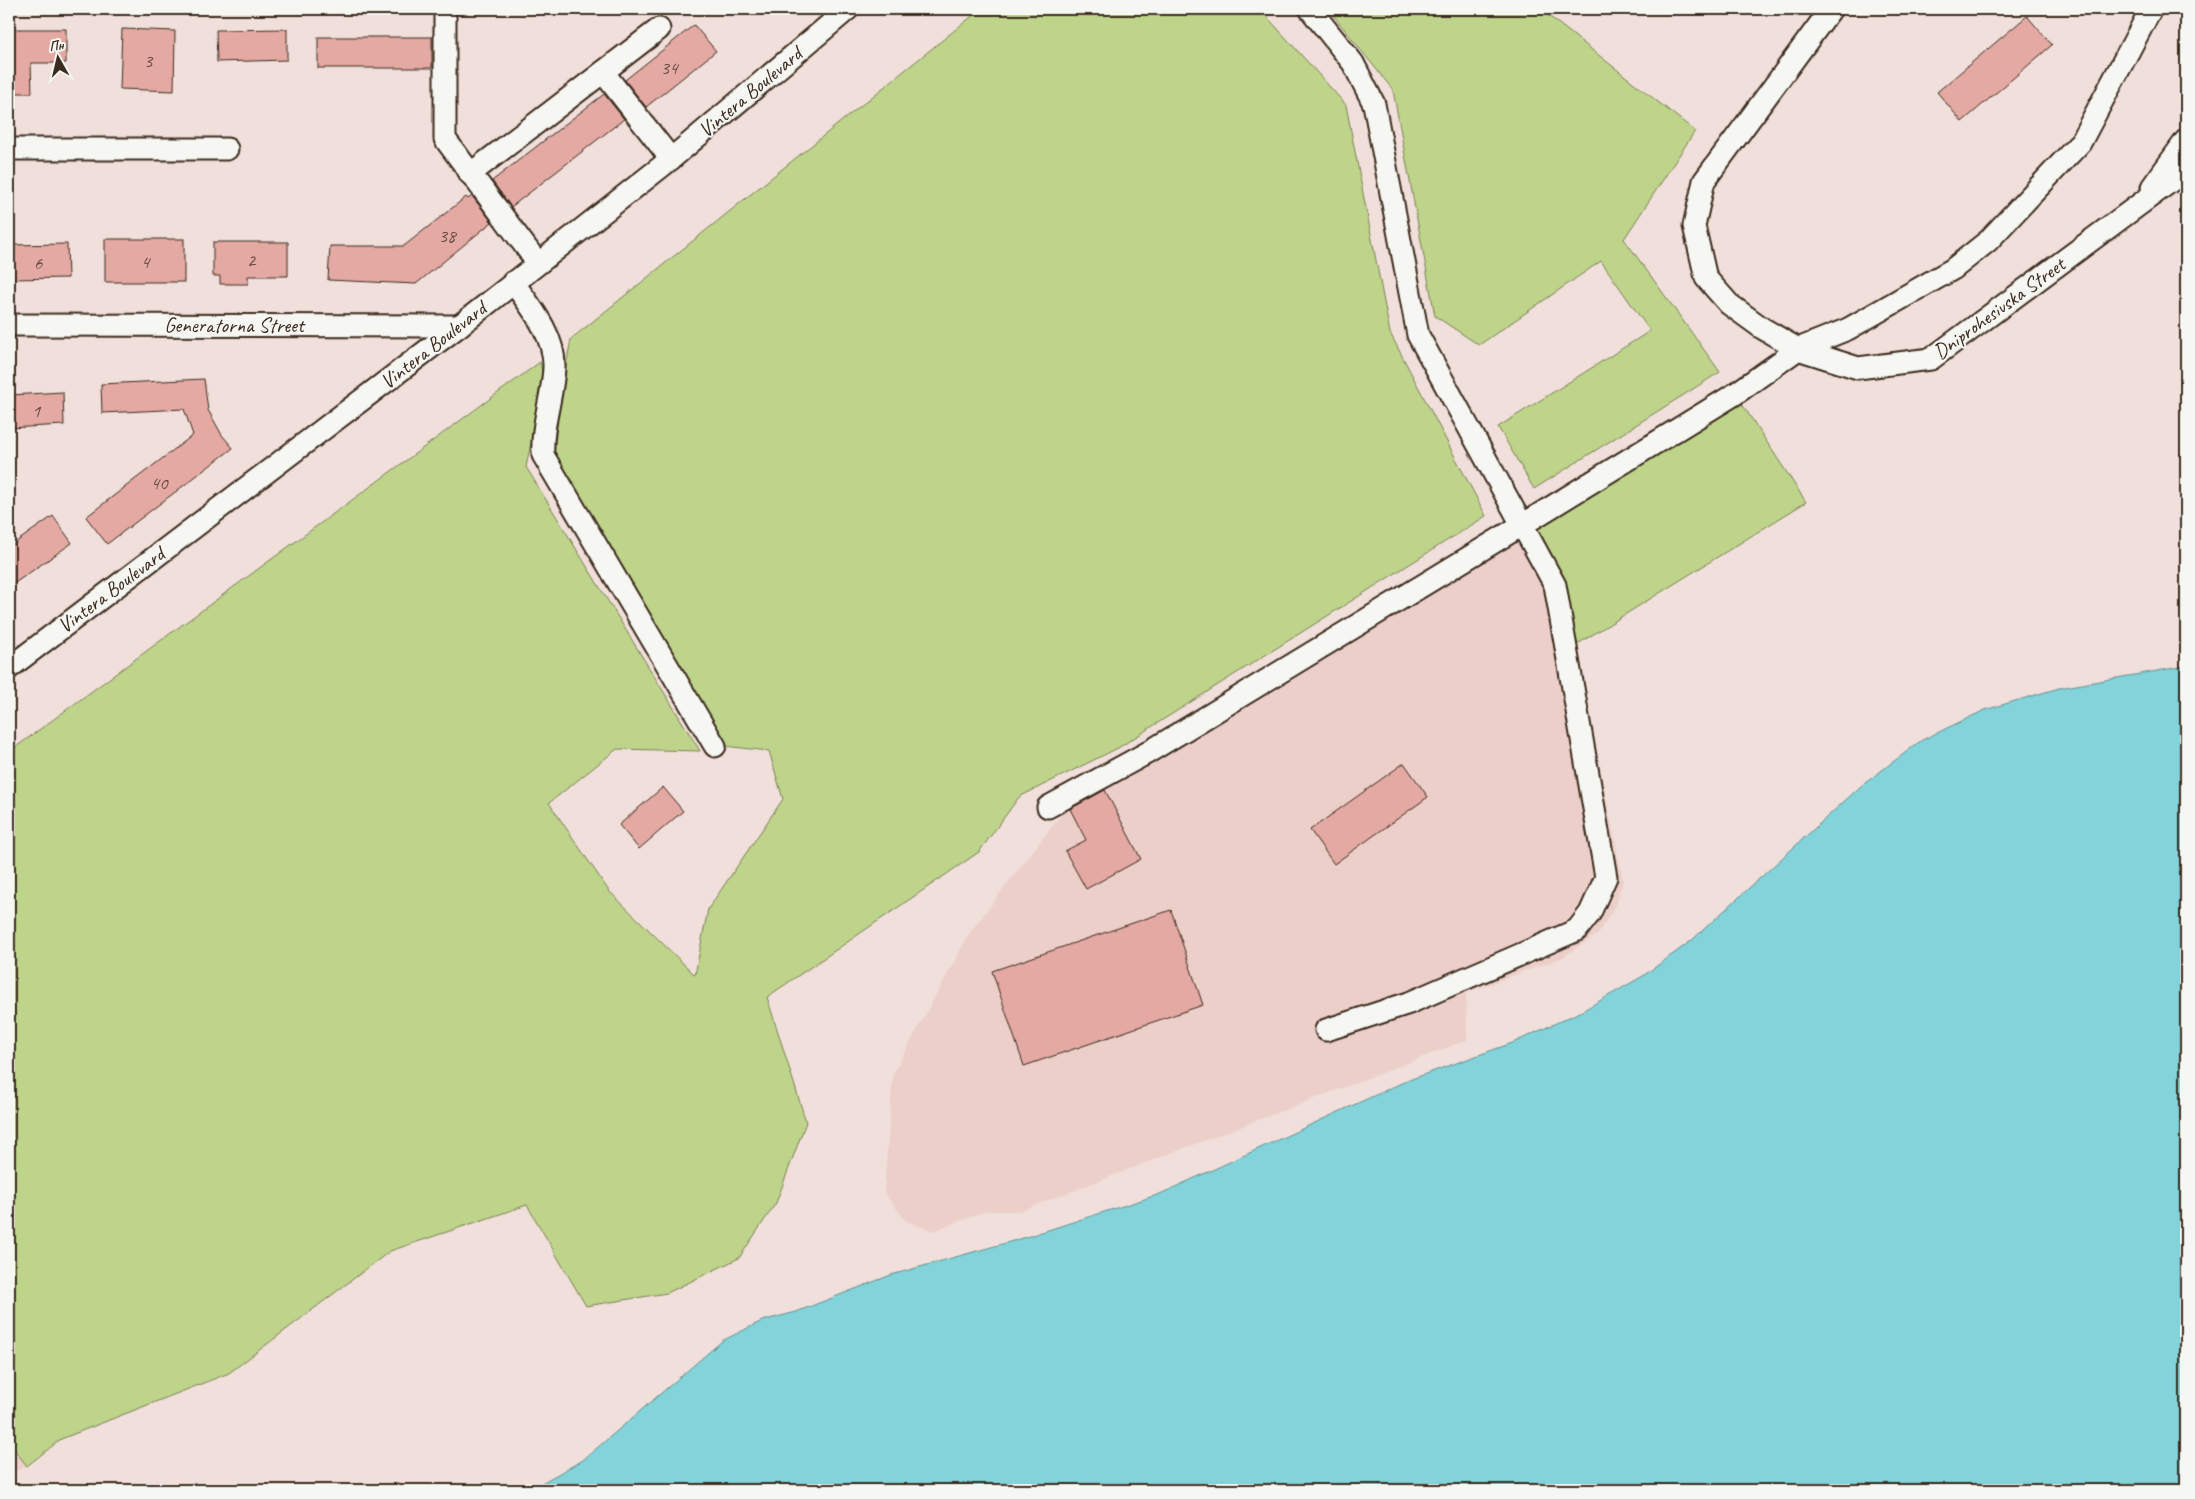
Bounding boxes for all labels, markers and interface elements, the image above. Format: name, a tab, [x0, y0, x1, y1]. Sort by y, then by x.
north arrow	[32, 32, 82, 82]
text: Пн	[48, 36, 65, 55]
street label: Vintera Boulevard	[693, 39, 810, 143]
house number: 3	[144, 49, 154, 73]
house number: 34	[660, 56, 680, 80]
house number: 38	[438, 224, 458, 248]
house number: 2	[247, 248, 257, 272]
house number: 4	[141, 250, 152, 274]
street label: Dniprohesivska Street	[1928, 250, 2072, 365]
house number: 6	[34, 251, 44, 275]
street label: Vintera Boulevard	[375, 293, 494, 394]
street label: Generatorna Street	[164, 312, 306, 338]
house number: 1	[32, 399, 42, 423]
house number: 40	[150, 471, 169, 495]
street label: Vintera Boulevard	[52, 539, 173, 639]

